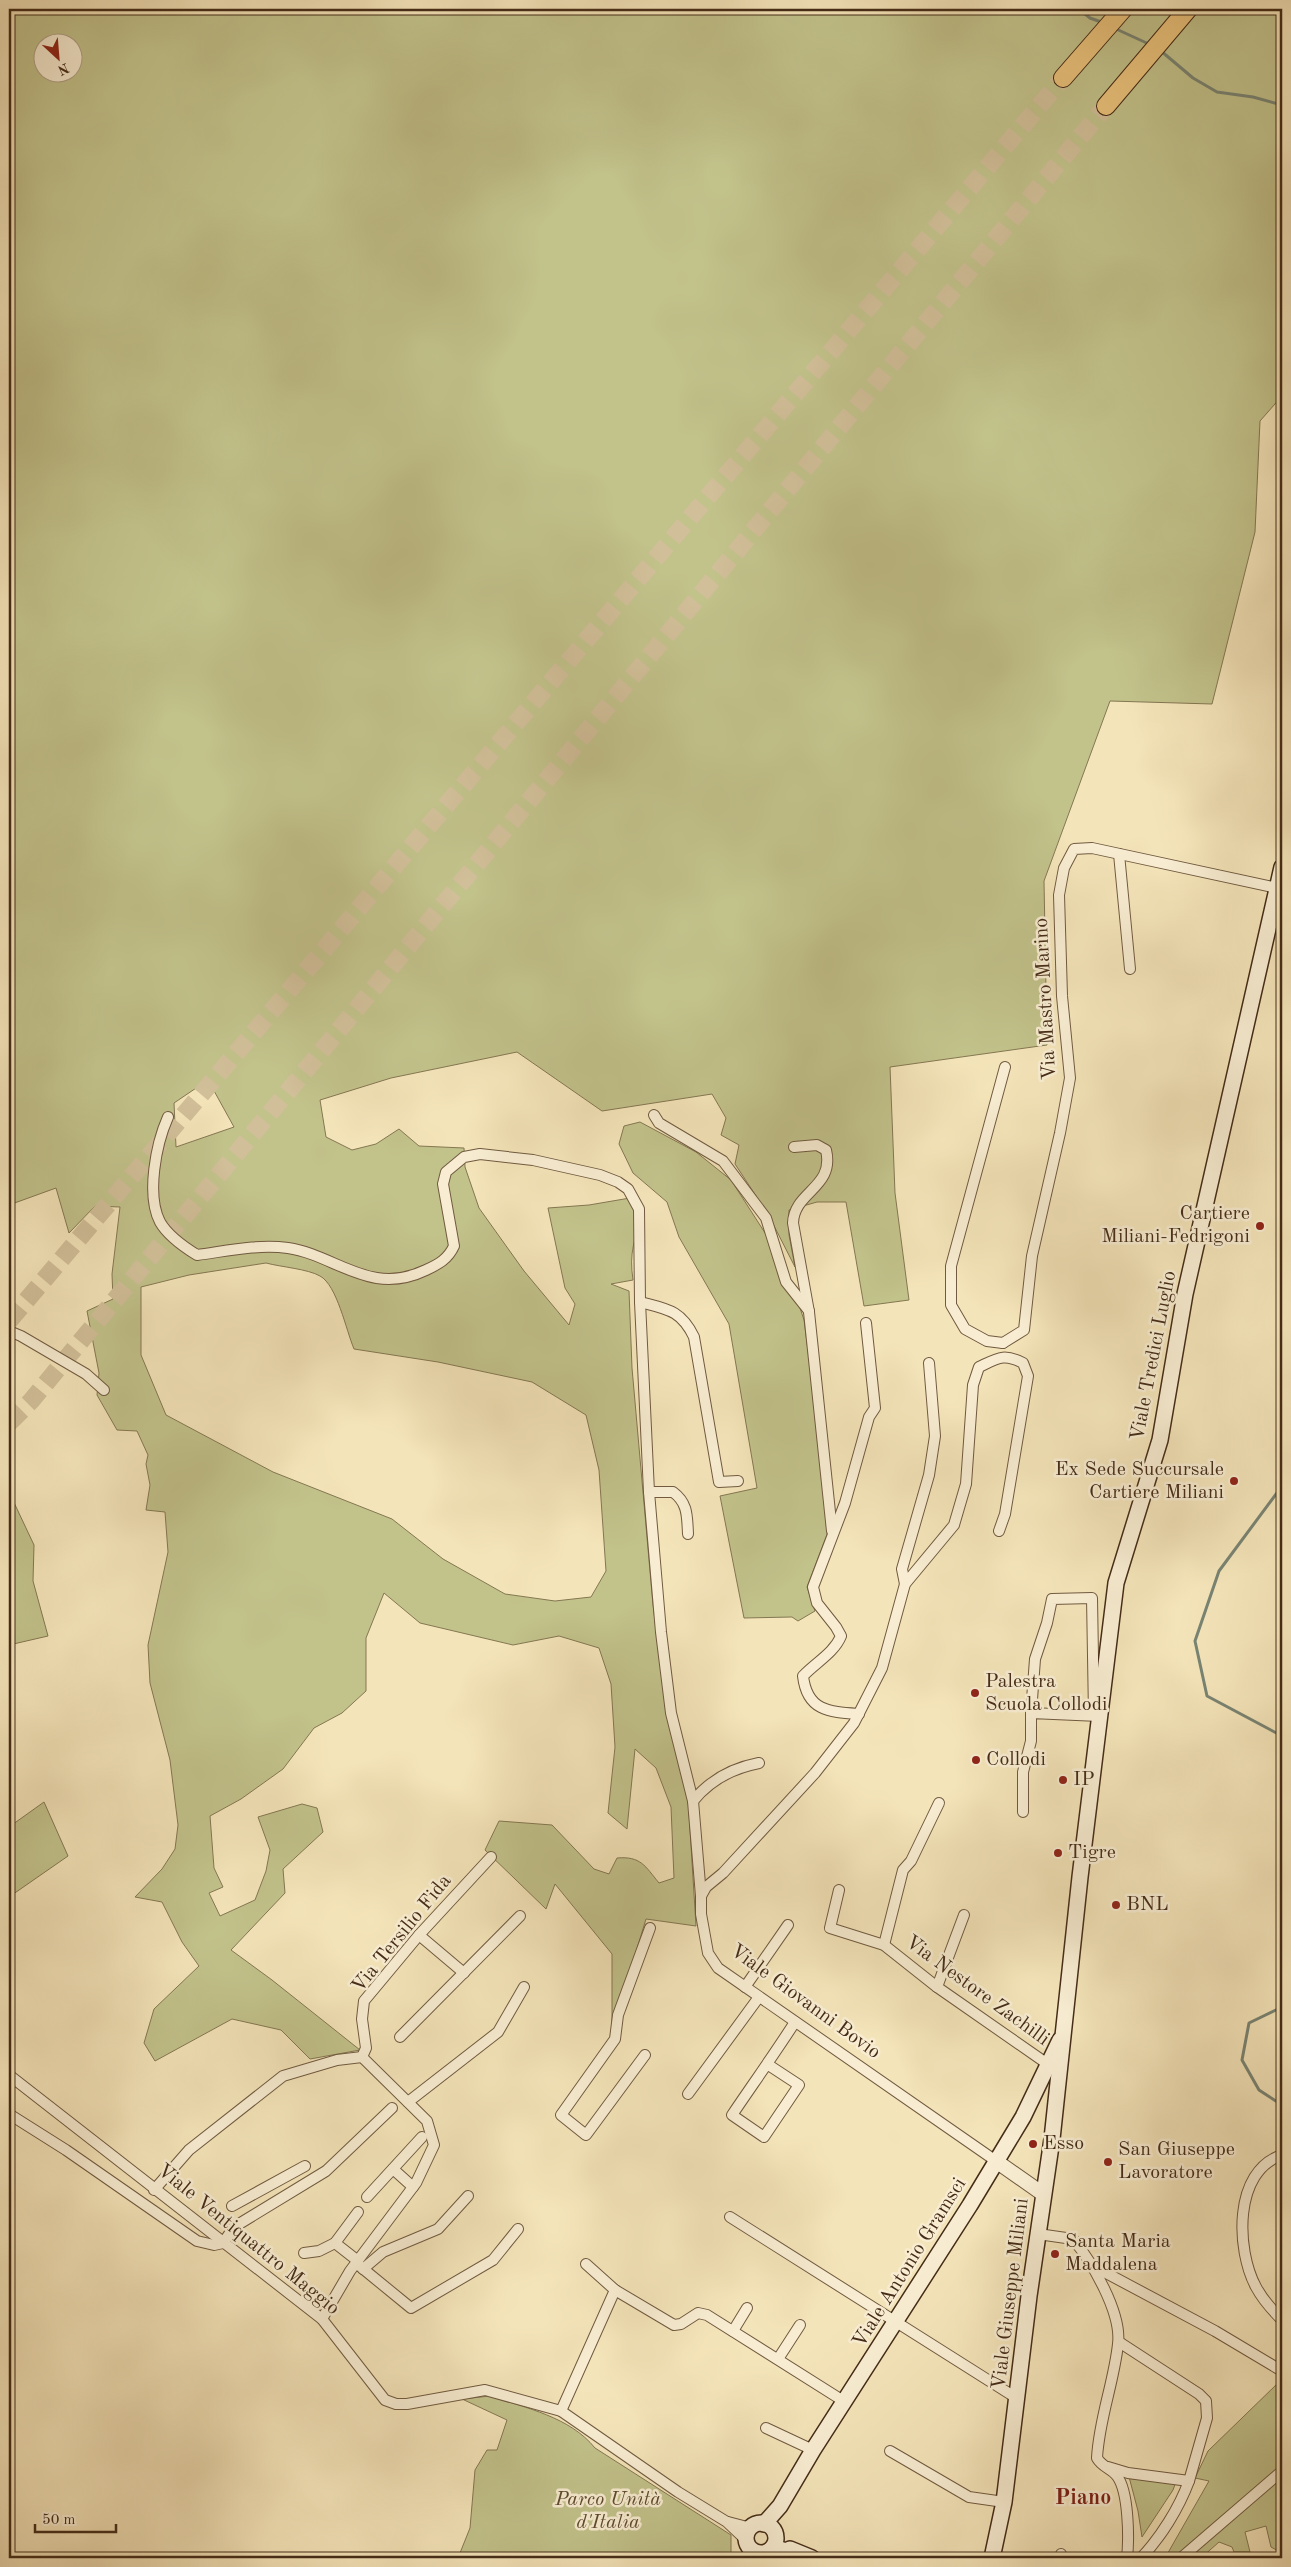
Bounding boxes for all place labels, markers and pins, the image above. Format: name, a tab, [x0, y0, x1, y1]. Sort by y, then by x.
place label: Cartiere Miliani-Fedrigoni	[1101, 1204, 1250, 1247]
marker: Cartiere Miliani-Fedrigoni	[1254, 1220, 1266, 1232]
place label: Ex Sede Succursale Cartiere Miliani	[1055, 1460, 1224, 1503]
marker: Ex Sede Succursale Cartiere Miliani	[1228, 1475, 1240, 1487]
place label: Palestra Scuola Collodi	[985, 1672, 1107, 1715]
marker: Palestra Scuola Collodi	[969, 1687, 981, 1699]
place label: Collodi	[986, 1750, 1046, 1770]
marker: Collodi	[970, 1754, 982, 1766]
place label: IP	[1073, 1770, 1094, 1790]
marker: IP	[1057, 1774, 1069, 1786]
place label: Tigre	[1068, 1843, 1116, 1863]
marker: Tigre	[1052, 1847, 1064, 1859]
place label: BNL	[1126, 1895, 1169, 1915]
marker: BNL	[1110, 1899, 1122, 1911]
place label: Esso	[1043, 2134, 1084, 2154]
marker: Esso	[1027, 2138, 1039, 2150]
place label: San Giuseppe Lavoratore	[1118, 2140, 1235, 2183]
marker: San Giuseppe Lavoratore	[1102, 2156, 1114, 2168]
place label: Santa Maria Maddalena	[1065, 2232, 1171, 2275]
marker: Santa Maria Maddalena	[1049, 2248, 1061, 2260]

